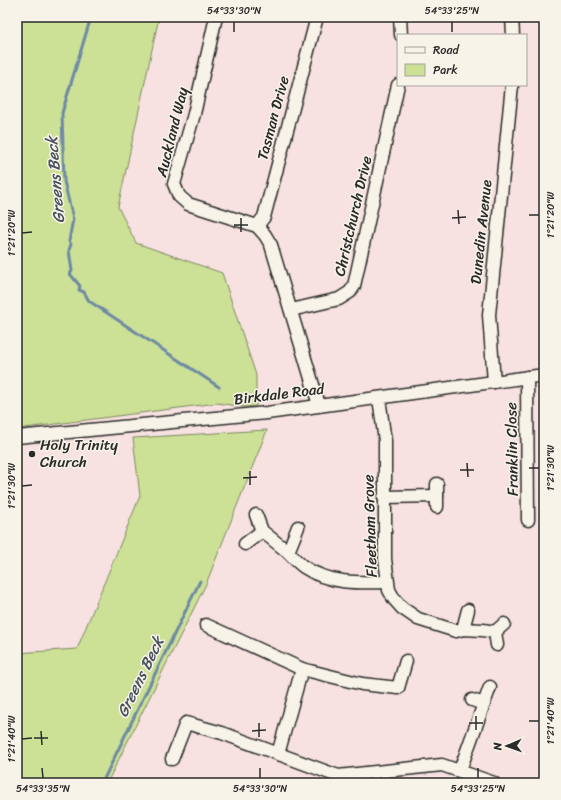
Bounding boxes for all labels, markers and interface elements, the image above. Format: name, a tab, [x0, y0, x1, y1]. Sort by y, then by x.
text: 54°33'30"N	[207, 2, 261, 20]
text: 54°33'25"N	[425, 2, 479, 20]
legend	[397, 34, 527, 86]
text: Road	[433, 39, 460, 61]
text: Park	[433, 59, 458, 81]
street label: Tasman Drive	[249, 73, 297, 163]
street label: Auckland Way	[148, 84, 196, 181]
water label: Greens Beck	[37, 133, 73, 224]
street label: Christchurch Drive	[327, 153, 380, 279]
street label: Dunedin Avenue	[463, 179, 499, 285]
text: 1°21'20"W	[542, 192, 560, 238]
text: 1°21'20"W	[3, 210, 21, 256]
street label: Birkdale Road	[232, 375, 327, 412]
street label: Franklin Close	[498, 402, 526, 496]
place label: Holy Trinity Church	[40, 432, 118, 475]
text: 1°21'30"W	[542, 445, 560, 491]
marker: Holy Trinity Church	[27, 449, 37, 459]
text: 1°21'30"W	[3, 463, 21, 509]
street label: Fleetham Grove	[355, 474, 385, 578]
water label: Greens Beck	[108, 629, 173, 722]
text: 1°21'40"W	[542, 697, 560, 744]
text: 1°21'40"W	[3, 715, 21, 762]
north arrow	[487, 726, 527, 766]
text: N	[488, 742, 507, 751]
text: 54°33'35"N	[16, 780, 70, 798]
text: 54°33'30"N	[233, 780, 287, 798]
text: 54°33'25"N	[451, 780, 505, 798]

